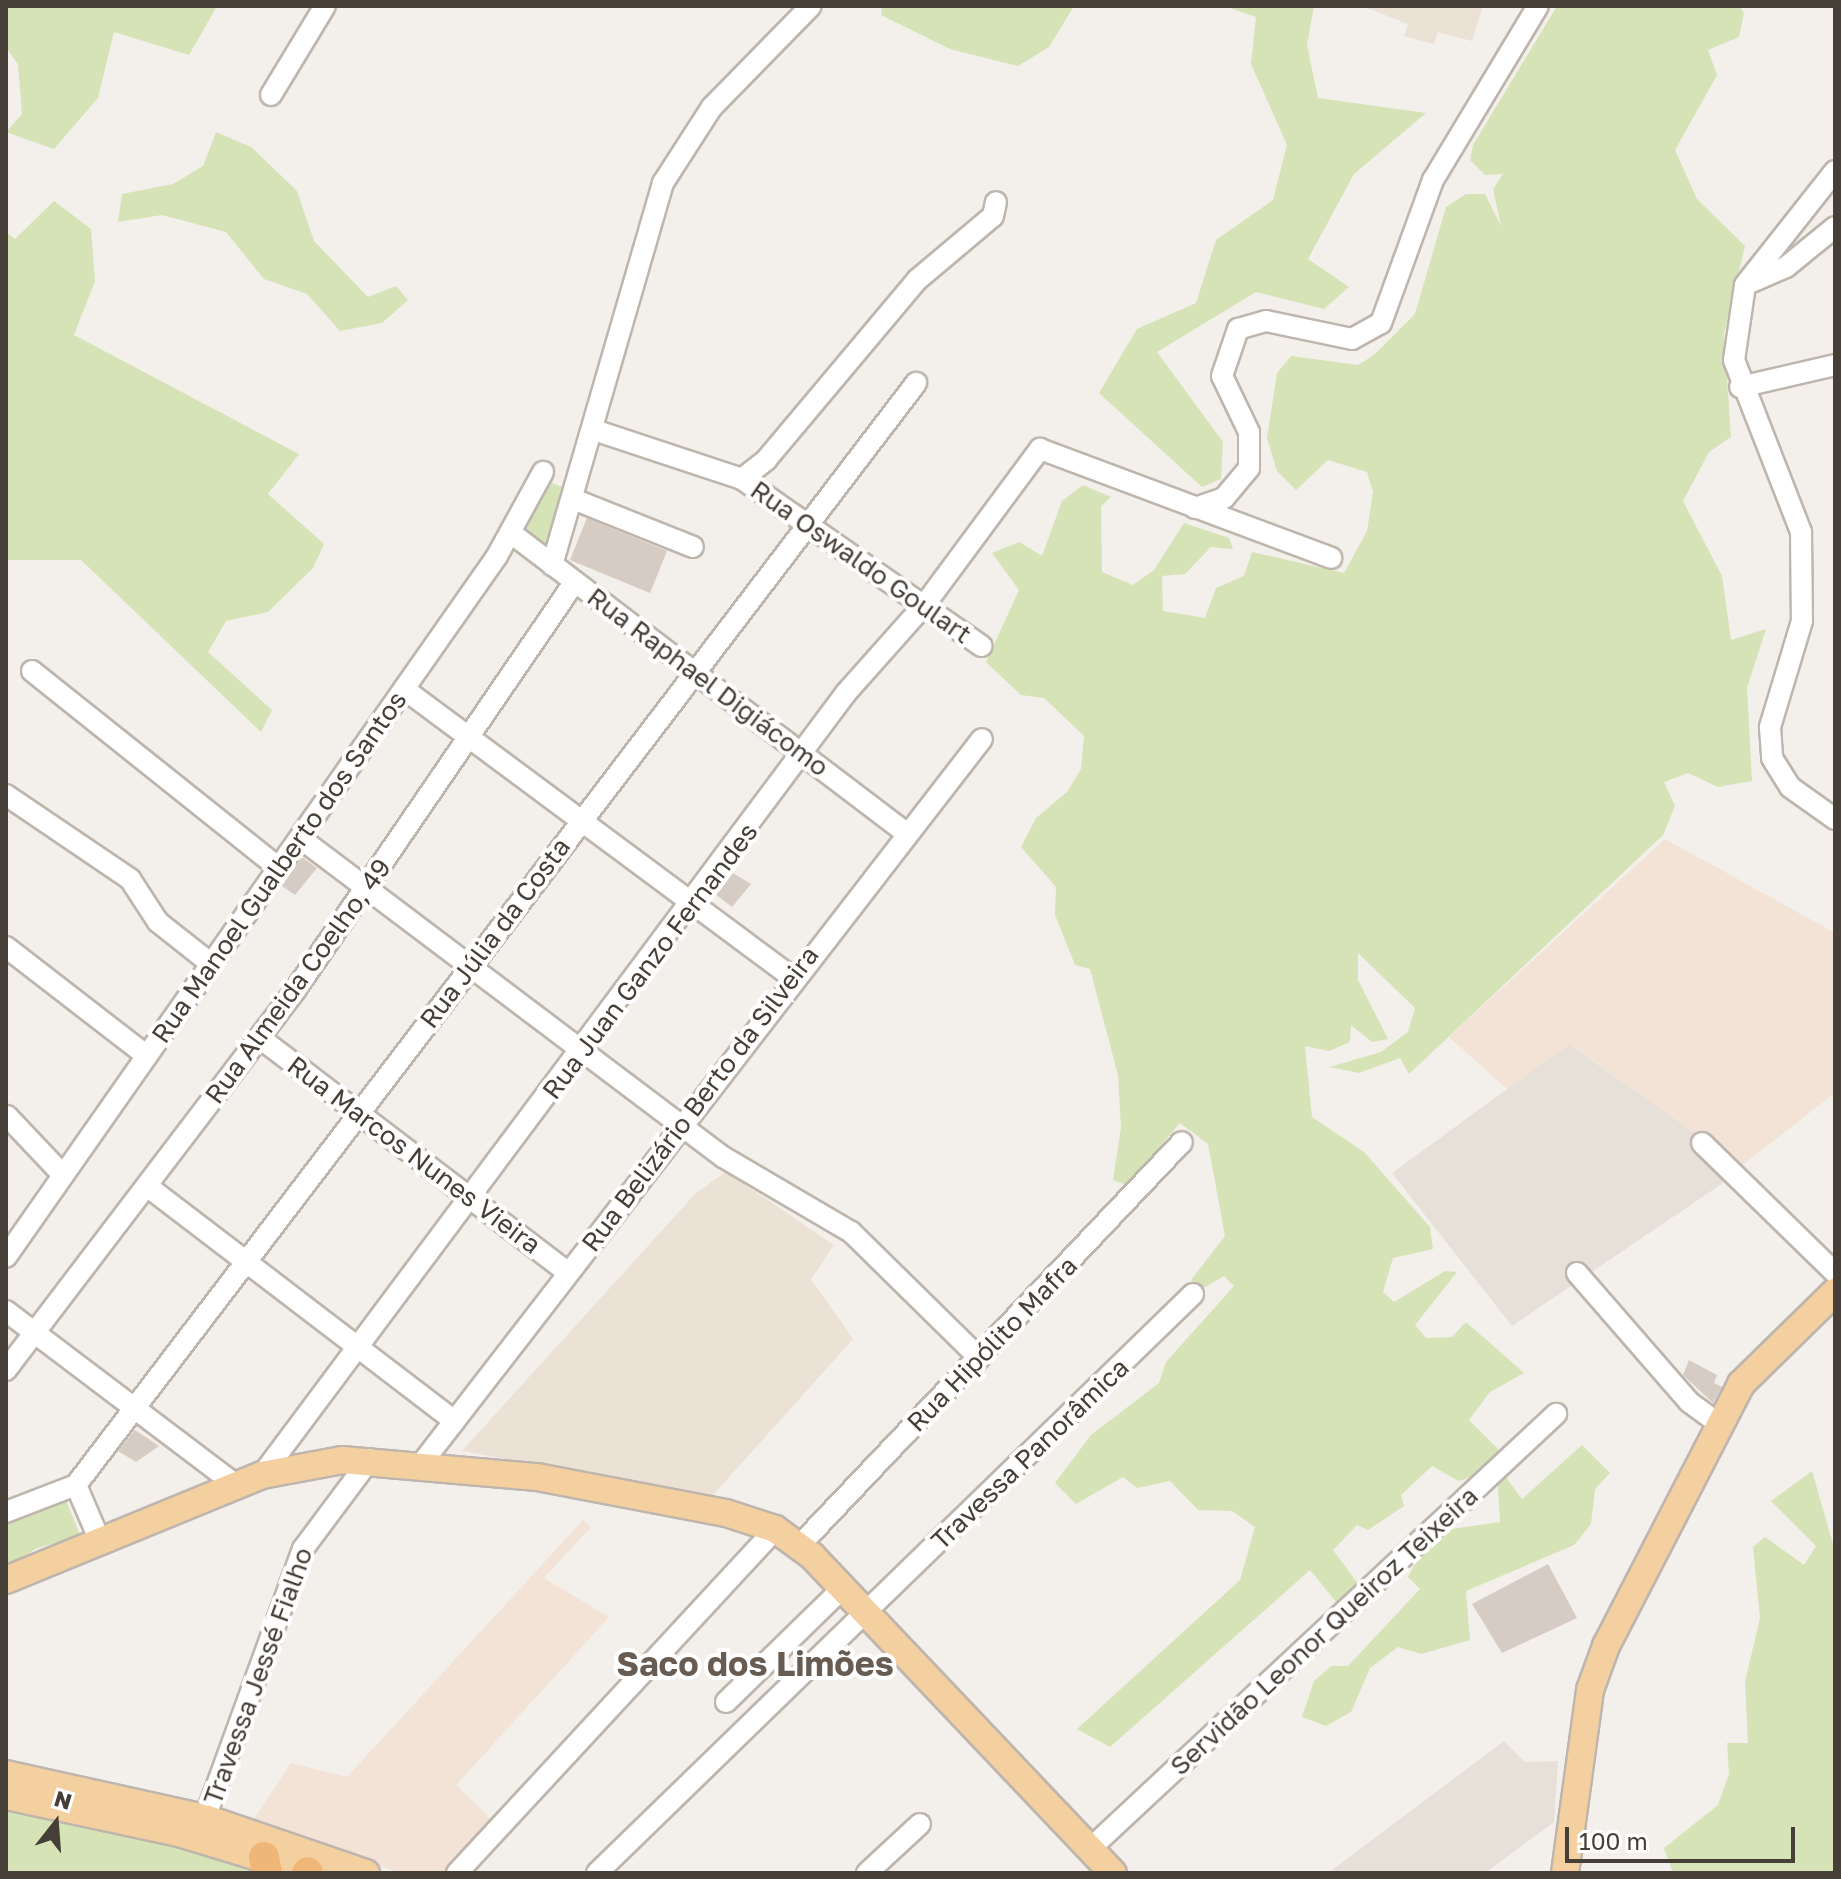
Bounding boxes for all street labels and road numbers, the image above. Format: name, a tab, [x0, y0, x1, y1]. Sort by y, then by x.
street label: Rua Oswaldo Goulart	[745, 474, 977, 650]
street label: Rua Raphael Digiácomo	[581, 581, 835, 783]
street label: Rua Manoel Gualberto dos Santos	[145, 685, 413, 1049]
street label: Rua Juan Ganzo Fernandes	[536, 817, 764, 1105]
street label: Rua Júlia da Costa	[413, 832, 577, 1034]
street label: Rua Almeida Coelho, 49	[199, 852, 397, 1110]
street label: Rua Belizário Berto da Silveira	[575, 940, 825, 1258]
street label: Rua Marcos Nunes Vieira	[281, 1050, 547, 1260]
street label: Rua Hipólito Mafra	[900, 1250, 1084, 1438]
street label: Travessa Panorâmica	[925, 1352, 1135, 1556]
street label: Servidão Leonor Queiroz Teixeira	[1164, 1480, 1484, 1782]
street label: Travessa Jessé Fialho	[197, 1543, 319, 1809]

